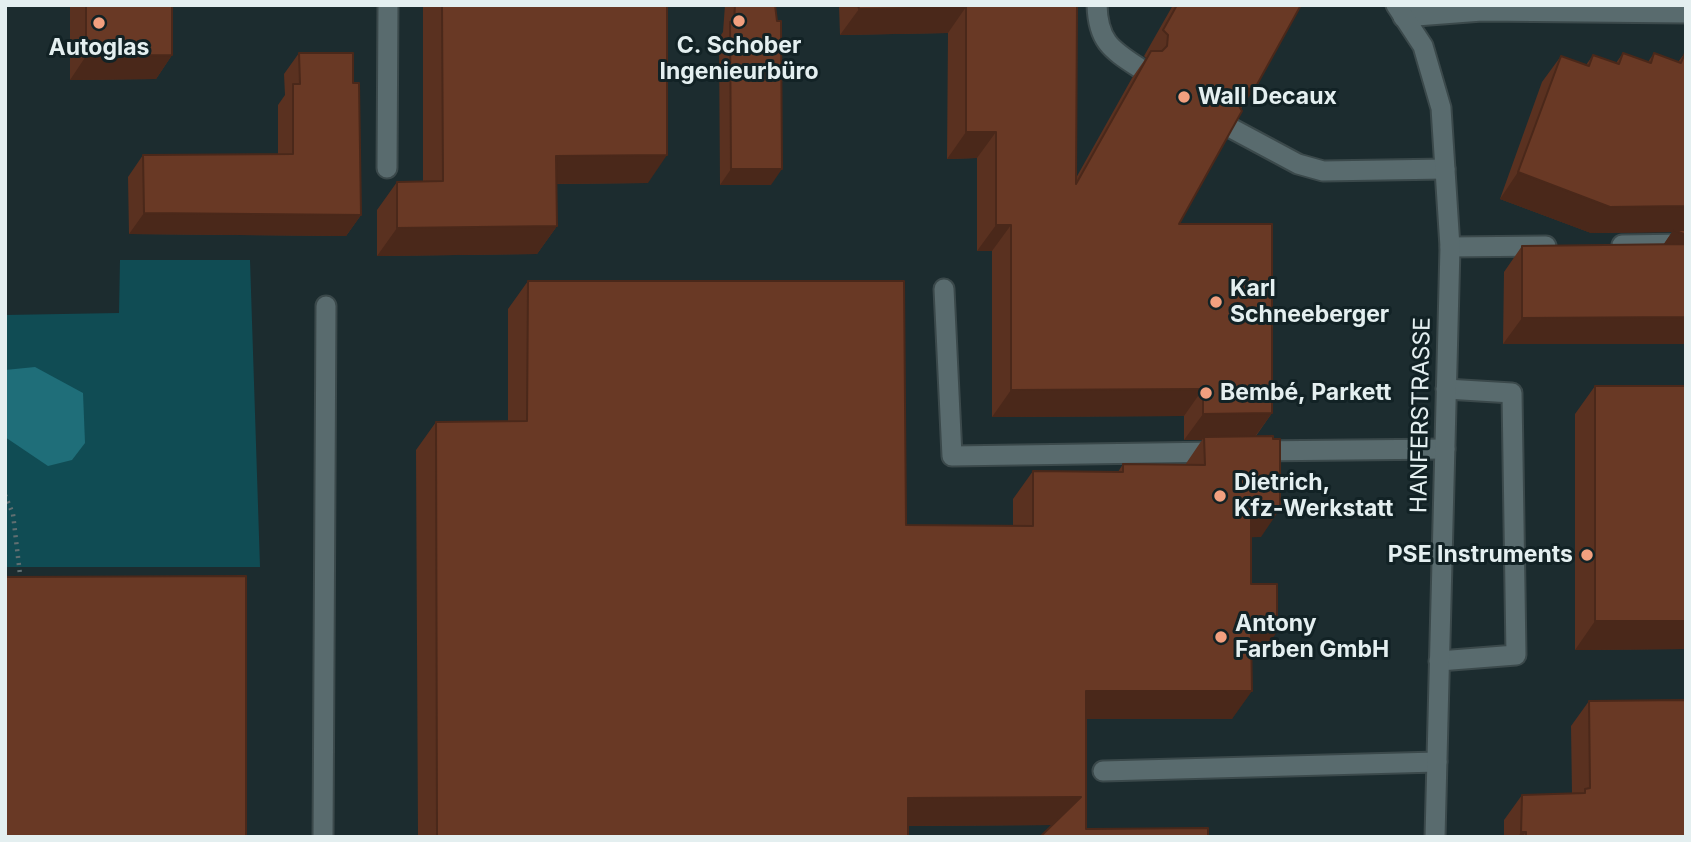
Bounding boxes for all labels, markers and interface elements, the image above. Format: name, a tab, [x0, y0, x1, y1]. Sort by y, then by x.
marker: C. Schober Ingenieurbüro	[731, 13, 747, 29]
marker: Autoglas	[91, 15, 107, 31]
place label: C. Schober Ingenieurbüro	[659, 32, 819, 86]
place label: Autoglas	[49, 34, 149, 62]
place label: Wall Decaux	[1198, 83, 1337, 111]
marker: Wall Decaux	[1176, 89, 1192, 105]
place label: Karl Schneeberger	[1230, 275, 1389, 329]
marker: Karl Schneeberger	[1208, 294, 1224, 310]
street label: HANFERSTRASSE	[1405, 317, 1437, 513]
place label: Bembé, Parkett	[1220, 379, 1391, 407]
marker: Bembé, Parkett	[1198, 385, 1214, 401]
place label: Dietrich, Kfz-Werkstatt	[1234, 469, 1393, 523]
marker: Dietrich, Kfz-Werkstatt	[1212, 488, 1228, 504]
place label: PSE Instruments	[1388, 541, 1573, 569]
marker: PSE Instruments	[1579, 547, 1595, 563]
place label: Antony Farben GmbH	[1235, 610, 1389, 664]
marker: Antony Farben GmbH	[1213, 629, 1229, 645]

